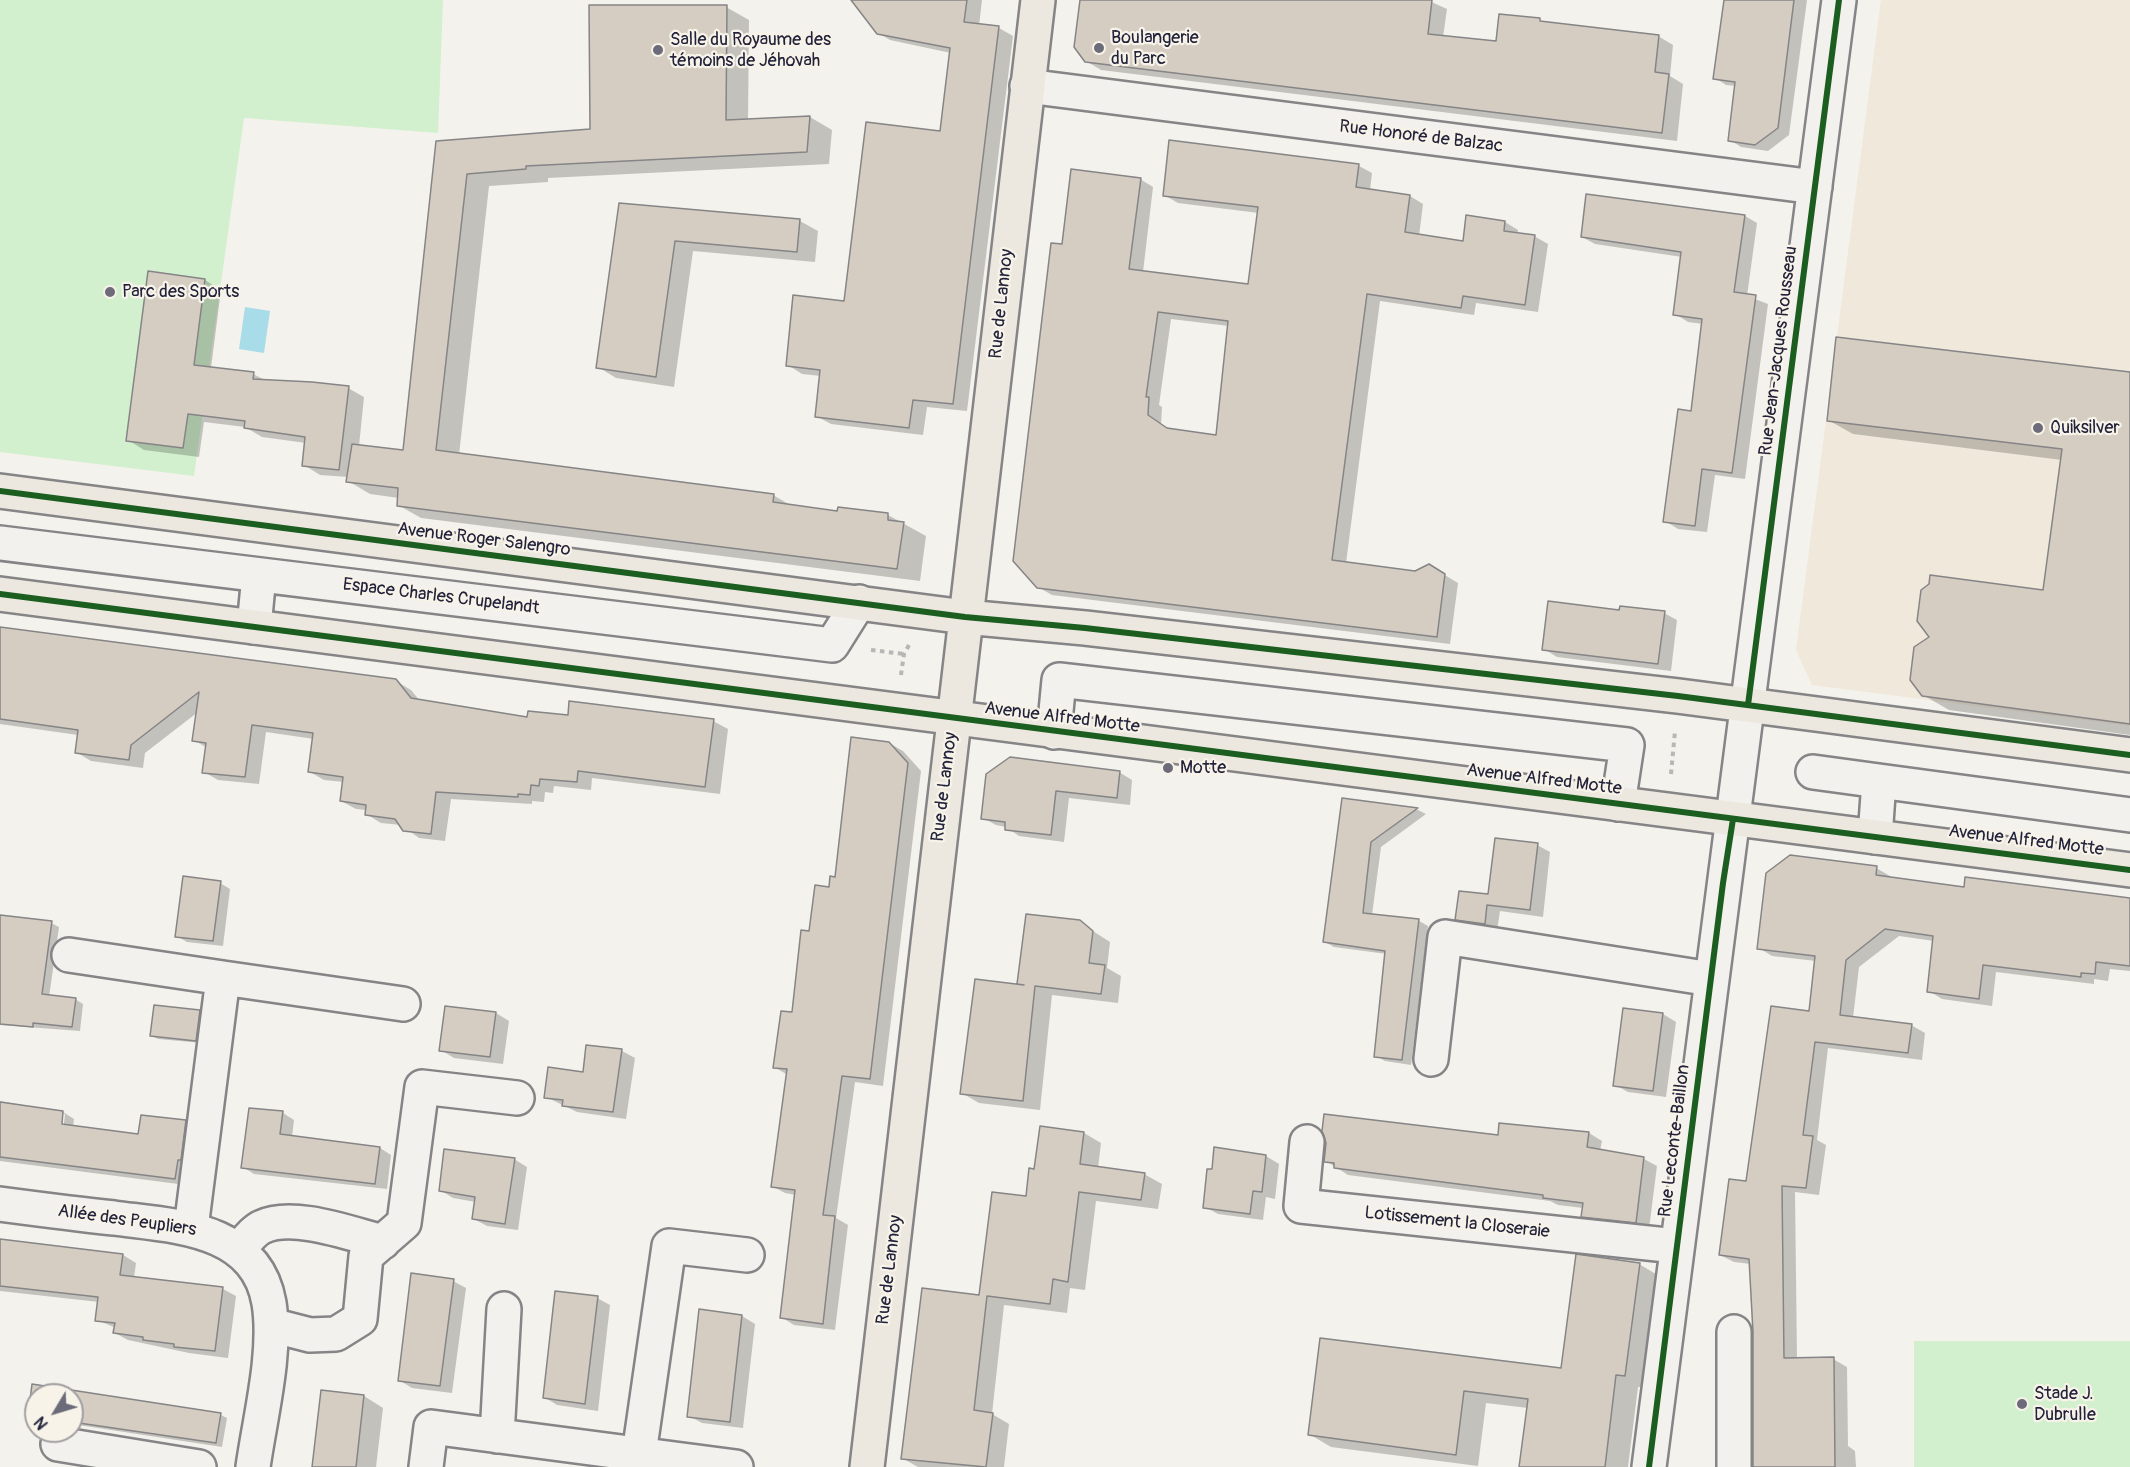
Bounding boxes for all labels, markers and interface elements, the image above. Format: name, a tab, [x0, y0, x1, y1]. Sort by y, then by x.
place label: Boulangerie du Parc	[1111, 27, 1199, 70]
place label: Salle du Royaume des témoins de Jéhovah	[670, 29, 831, 72]
marker: Boulangerie du Parc	[1092, 41, 1106, 55]
marker: Salle du Royaume des témoins de Jéhovah	[651, 43, 665, 57]
street label: Rue Honoré de Balzac	[1338, 116, 1504, 158]
street label: Rue Jean-Jacques Rousseau	[1755, 245, 1803, 457]
street label: Rue de Lannoy	[986, 248, 1018, 360]
place label: Parc des Sports	[122, 281, 239, 303]
marker: Parc des Sports	[103, 285, 117, 299]
place label: Quiksilver	[2050, 417, 2120, 439]
marker: Quiksilver	[2031, 421, 2045, 435]
street label: Avenue Roger Salengro	[396, 519, 572, 561]
street label: Espace Charles Crupelandt	[341, 574, 541, 620]
street label: Avenue Alfred Motte	[983, 698, 1141, 738]
street label: Rue de Lannoy	[928, 731, 962, 843]
place label: Motte	[1180, 757, 1226, 779]
street label: Avenue Alfred Motte	[1465, 760, 1623, 800]
marker: Motte	[1161, 761, 1175, 775]
street label: Avenue Alfred Motte	[1947, 821, 2105, 861]
street label: Rue Leconte-Baillon	[1655, 1063, 1695, 1219]
street label: Allée des Peupliers	[56, 1201, 198, 1241]
street label: Lotissement la Closeraie	[1363, 1203, 1551, 1243]
street label: Rue de Lannoy	[873, 1214, 907, 1326]
north arrow	[24, 1383, 84, 1443]
place label: Stade J. Dubrulle	[2034, 1383, 2096, 1426]
marker: Stade J. Dubrulle	[2015, 1397, 2029, 1411]
text: N	[30, 1412, 53, 1433]

